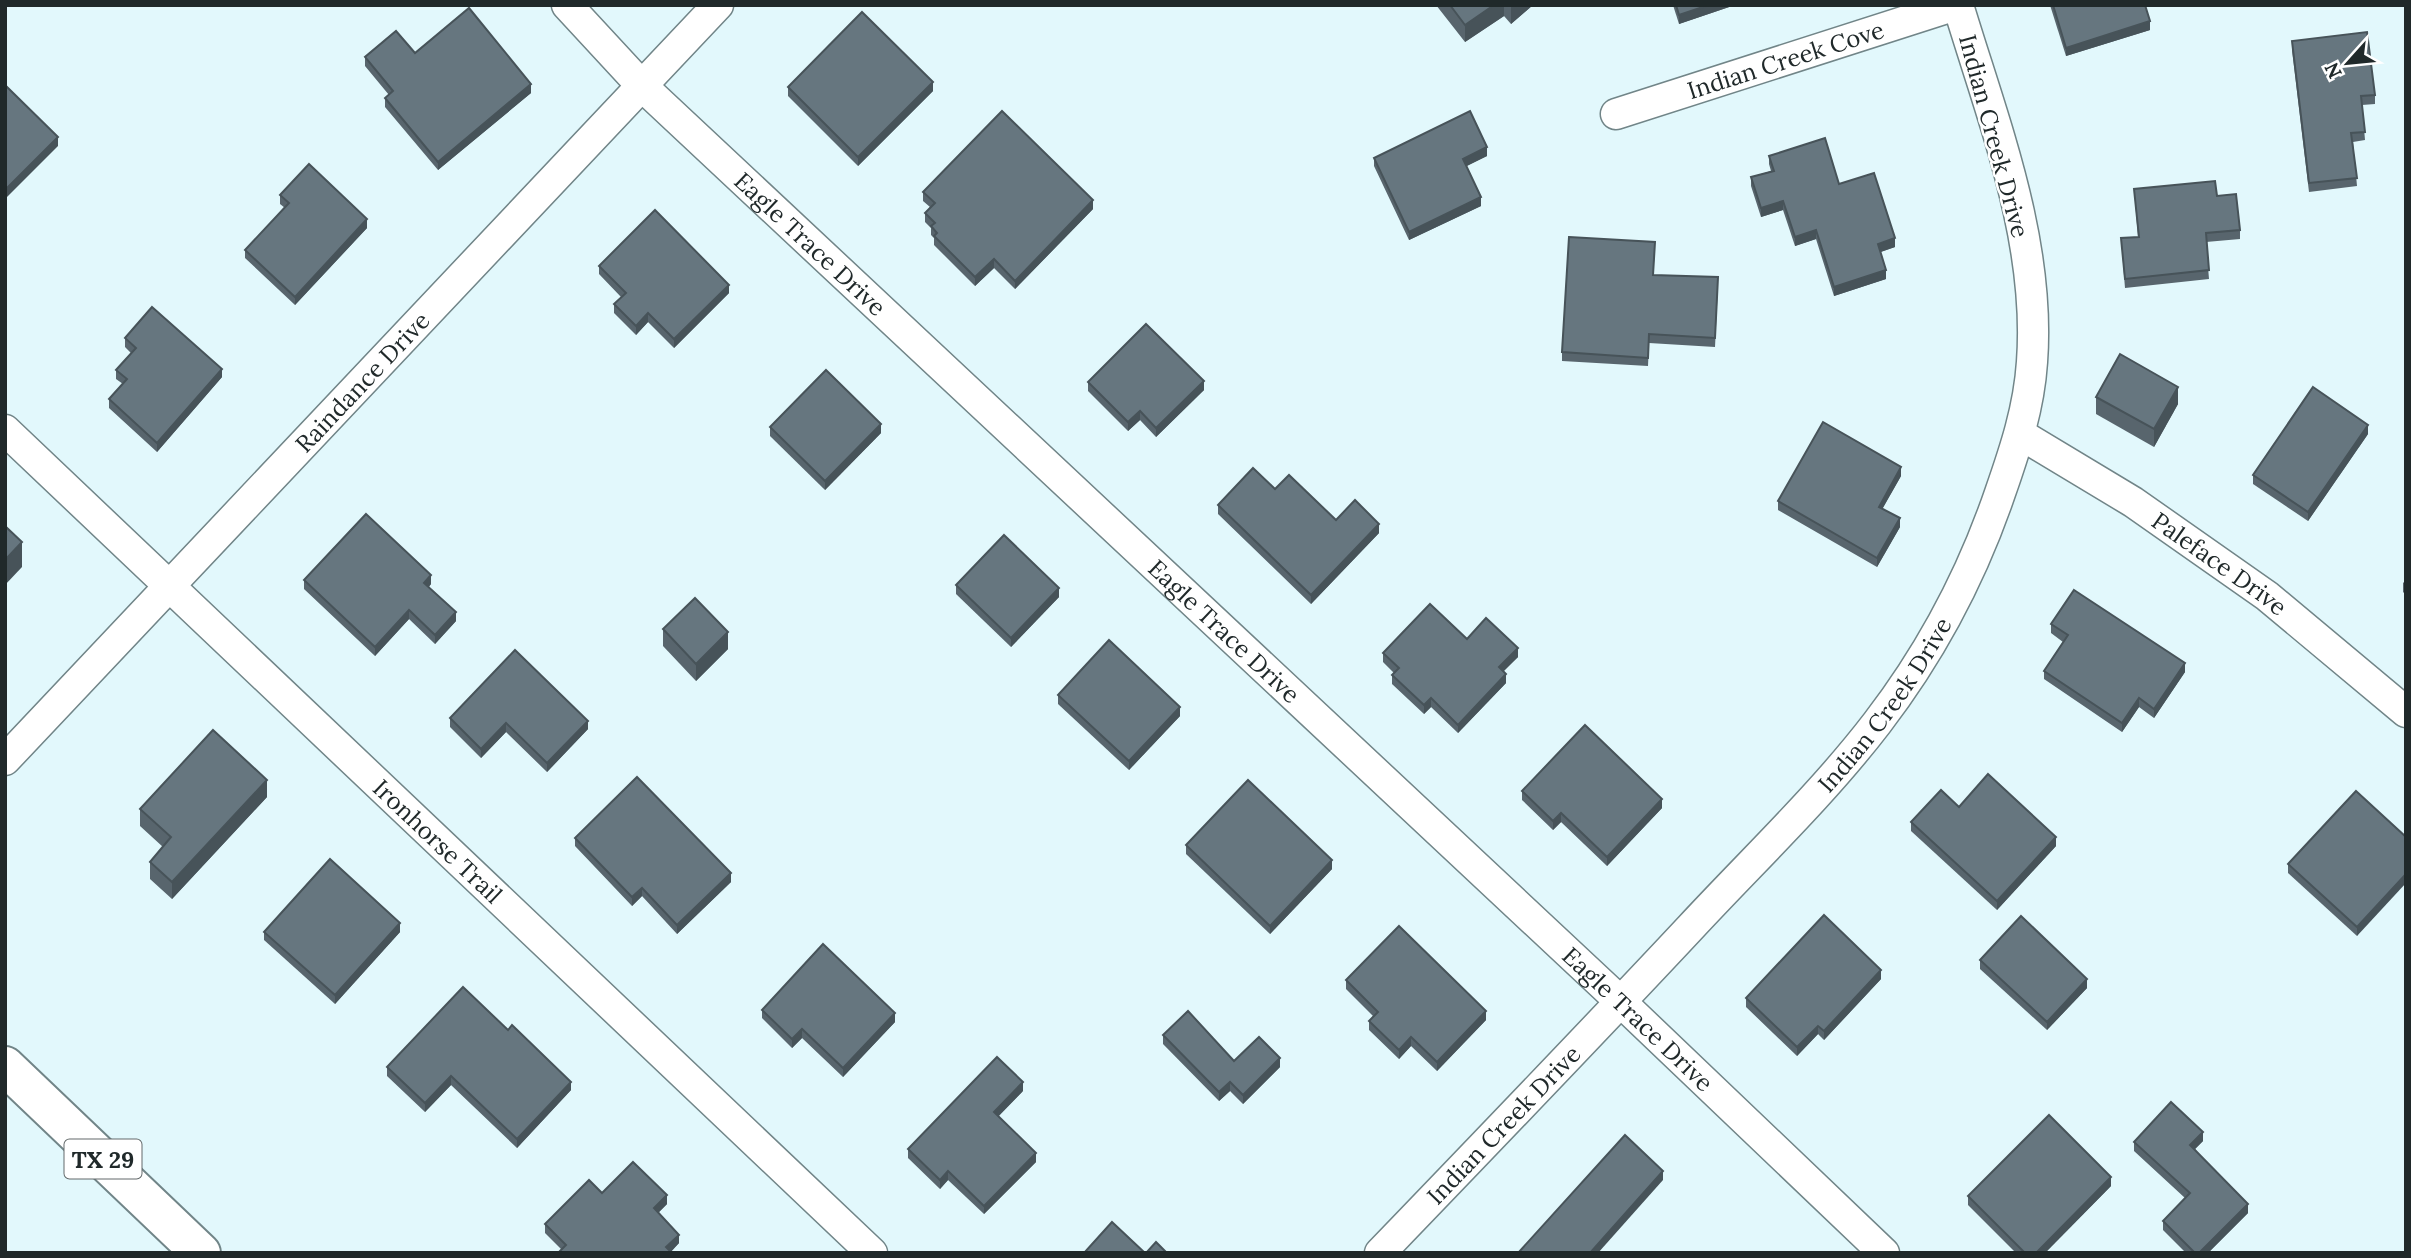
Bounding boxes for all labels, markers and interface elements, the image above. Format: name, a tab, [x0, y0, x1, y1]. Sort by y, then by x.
street label: Indian Creek Cove	[1683, 14, 1888, 106]
north arrow	[2313, 28, 2383, 98]
street label: Indian Creek Drive	[1952, 31, 2036, 241]
text: N	[2319, 58, 2347, 83]
street label: Eagle Trace Drive	[728, 165, 893, 322]
street label: Raindance Drive	[288, 305, 436, 459]
street label: Paleface Drive	[2146, 505, 2294, 622]
street label: Eagle Trace Drive	[1142, 552, 1307, 709]
street label: Indian Creek Drive	[1811, 612, 1958, 799]
street label: Ironhorse Trail	[367, 772, 509, 910]
street label: Eagle Trace Drive	[1556, 940, 1720, 1098]
street label: Indian Creek Drive	[1420, 1038, 1587, 1211]
road number: TX 29	[64, 1140, 142, 1178]

